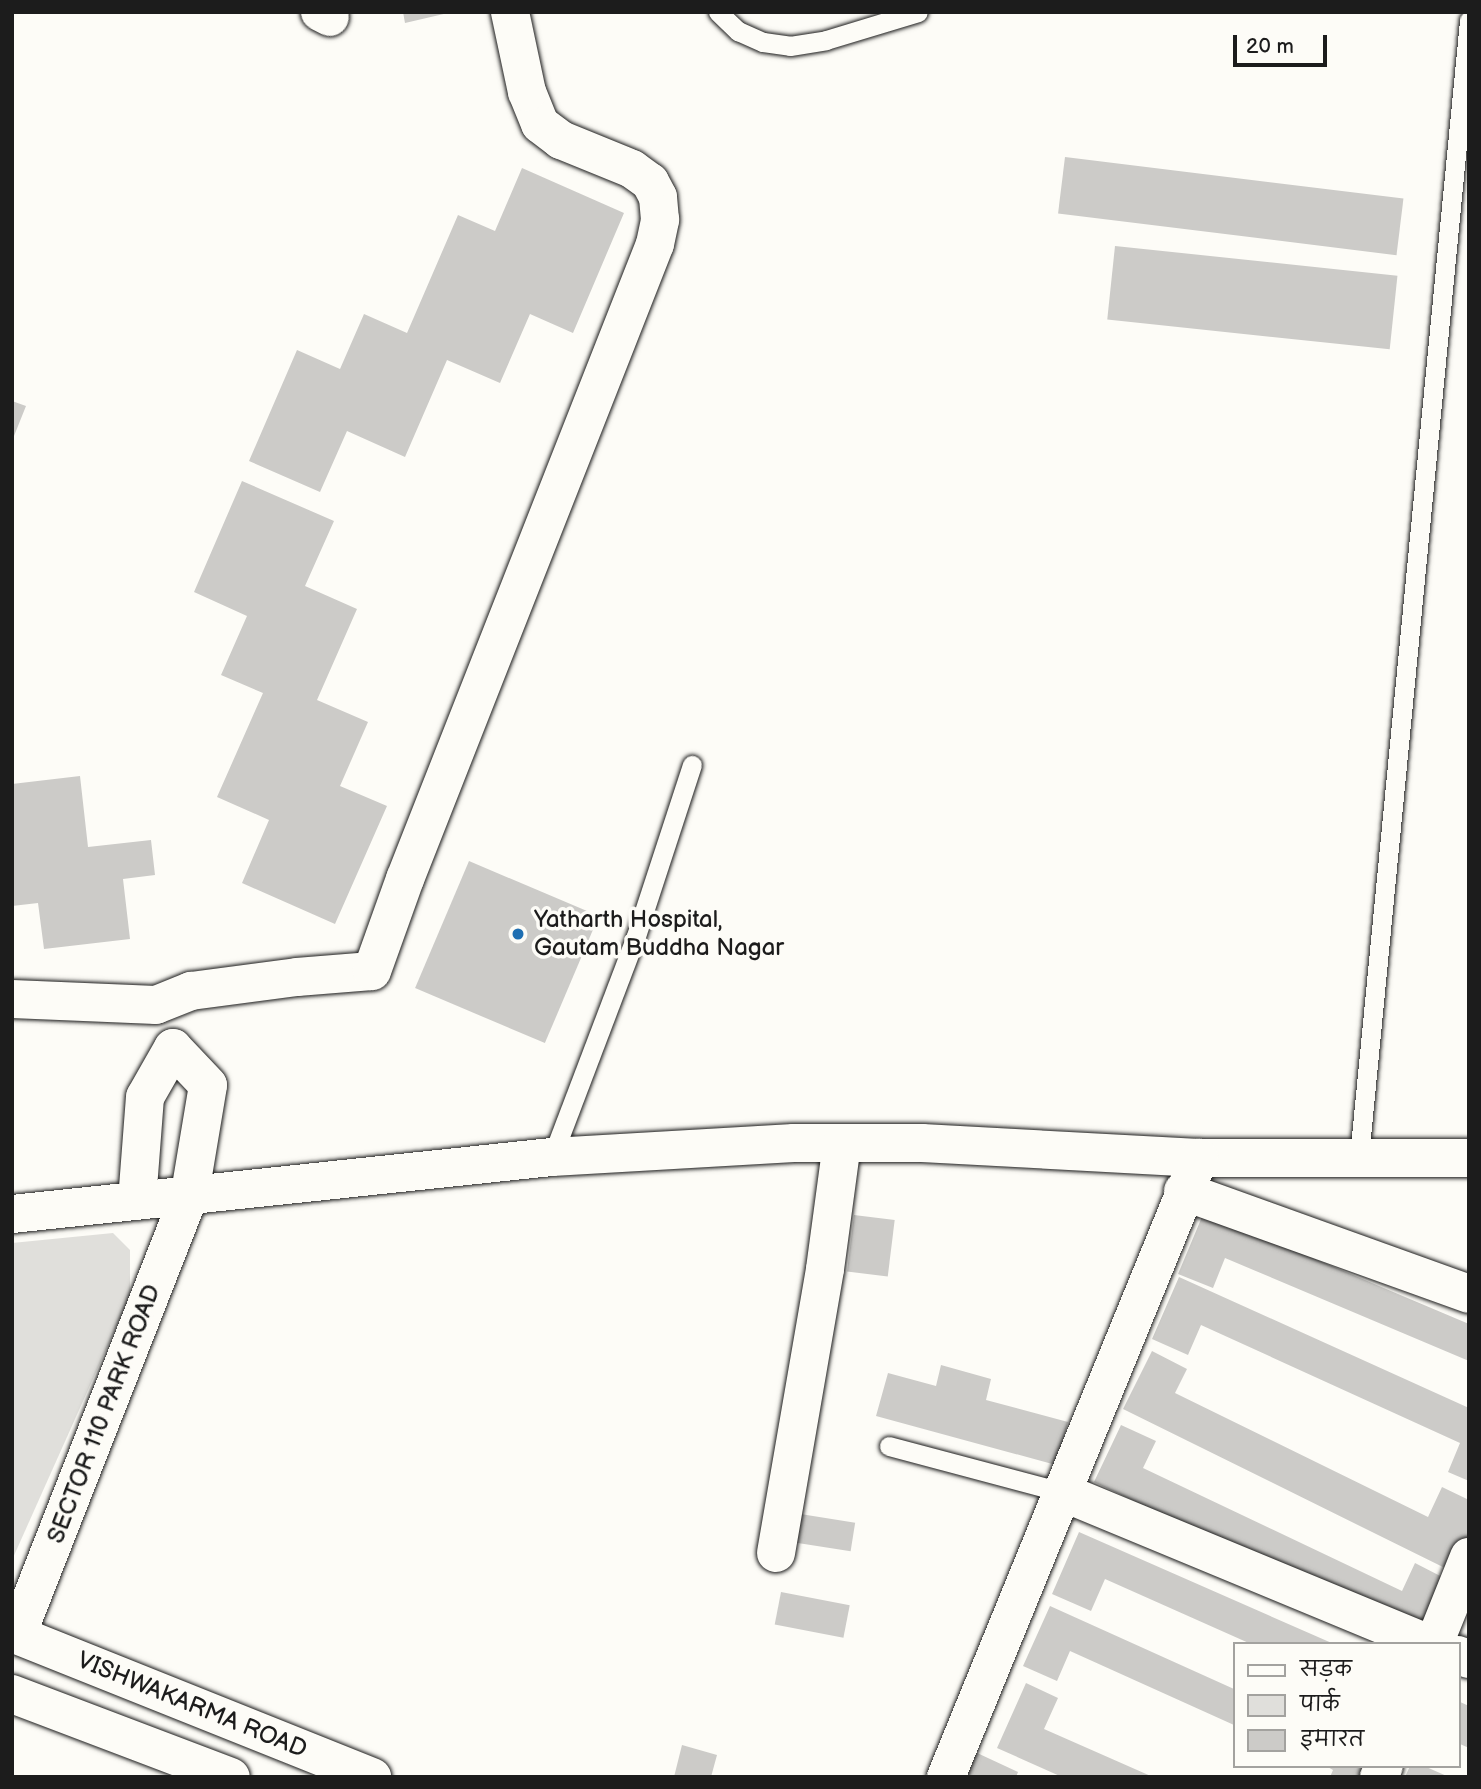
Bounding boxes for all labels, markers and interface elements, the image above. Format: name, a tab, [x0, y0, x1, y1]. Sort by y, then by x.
scale bar	[1236, 21, 1330, 65]
text: 20 m	[1246, 34, 1294, 59]
place label: Yatharth Hospital, Gautam Buddha Nagar	[534, 906, 784, 962]
marker: Yatharth Hospital, Gautam Buddha Nagar	[508, 924, 528, 944]
street label: SECTOR 110 PARK ROAD	[41, 1280, 167, 1548]
legend	[1232, 1642, 1460, 1768]
street label: VISHWAKARMA ROAD	[73, 1646, 311, 1764]
text: सड़क	[1300, 1657, 1352, 1682]
text: पार्क	[1300, 1692, 1340, 1717]
text: इमारत	[1300, 1727, 1364, 1752]

